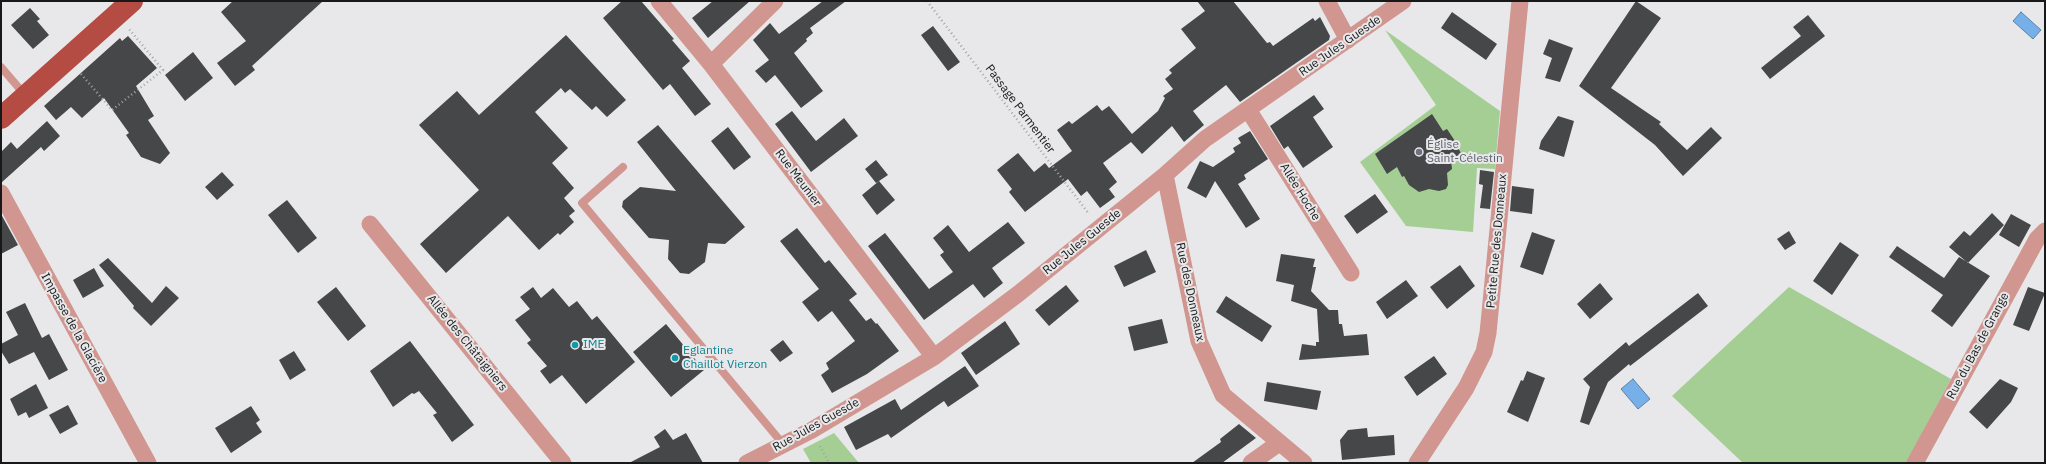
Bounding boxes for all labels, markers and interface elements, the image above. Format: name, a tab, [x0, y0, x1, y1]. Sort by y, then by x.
street label: Rue Jules Guesde	[1296, 12, 1384, 80]
street label: Passage Parmentier	[982, 62, 1058, 156]
place label: Église Saint-Célestin	[1427, 138, 1503, 166]
street label: Rue Meunier	[772, 147, 824, 209]
marker: Église Saint-Célestin	[1414, 147, 1424, 157]
street label: Allée Hoche	[1277, 161, 1323, 223]
street label: Petite Rue des Donneaux	[1484, 173, 1510, 309]
street label: Rue Jules Guesde	[1040, 206, 1124, 278]
street label: Rue des Donneaux	[1173, 241, 1207, 343]
street label: Impasse de la Glacière	[38, 271, 110, 385]
street label: Rue du Bas de Grange	[1944, 290, 2012, 402]
street label: Allée des Châtaigniers	[424, 292, 510, 394]
place label: IME	[583, 338, 605, 352]
marker: IME	[570, 340, 580, 350]
place label: Eglantine Chaillot Vierzon	[683, 344, 767, 372]
marker: Eglantine Chaillot Vierzon	[670, 353, 680, 363]
street label: Rue Jules Guesde	[770, 395, 862, 455]

